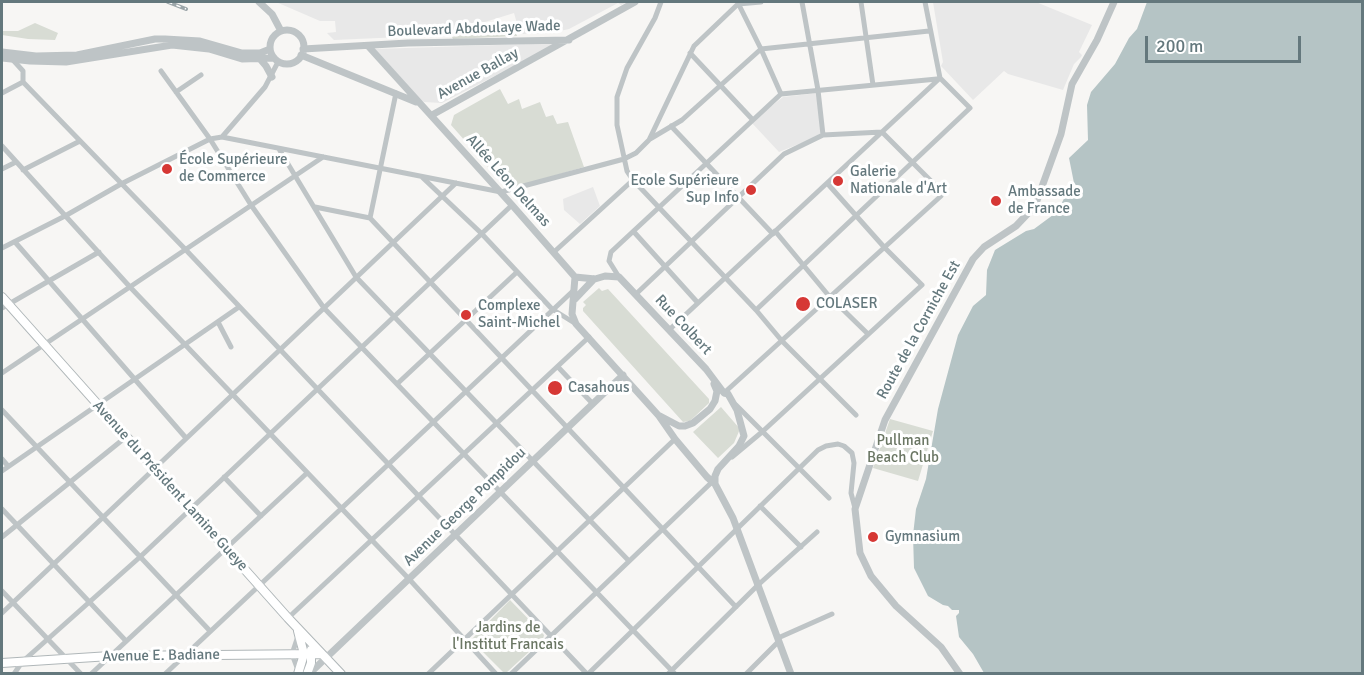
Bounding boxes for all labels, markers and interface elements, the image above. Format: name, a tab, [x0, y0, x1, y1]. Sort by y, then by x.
street label: Boulevard Abdoulaye Wade	[387, 17, 561, 41]
scale bar	[1148, 24, 1304, 62]
text: 200 m	[1156, 35, 1203, 57]
street label: Avenue Ballay	[434, 44, 522, 104]
street label: Allée Léon Delmas	[462, 131, 554, 231]
place label: École Supérieure de Commerce	[179, 151, 287, 186]
marker: École Supérieure de Commerce	[160, 162, 174, 176]
place label: Galerie Nationale d'Art	[850, 163, 947, 198]
place label: Ecole Supérieure Sup Info	[631, 172, 739, 207]
marker: Galerie Nationale d'Art	[831, 174, 845, 188]
marker: Ecole Supérieure Sup Info	[744, 183, 758, 197]
place label: Ambassade de France	[1008, 183, 1081, 218]
marker: Ambassade de France	[989, 194, 1003, 208]
street label: Route de la Corniche Est	[873, 258, 965, 402]
street label: Rue Colbert	[651, 291, 715, 359]
marker: COLASER	[794, 295, 812, 313]
place label: COLASER	[816, 295, 877, 313]
place label: Complexe Saint-Michel	[478, 297, 560, 332]
marker: Complexe Saint-Michel	[459, 308, 473, 322]
marker: Casahous	[546, 379, 564, 397]
place label: Casahous	[568, 379, 629, 397]
street label: Avenue du Président Lamine Gueye	[89, 397, 251, 575]
park label: Pullman Beach Club	[867, 432, 939, 467]
street label: Avenue George Pompidou	[400, 444, 530, 570]
place label: Gymnasium	[885, 528, 960, 546]
marker: Gymnasium	[866, 530, 880, 544]
park label: Jardins de l'Institut Francais	[452, 619, 564, 654]
street label: Avenue E. Badiane	[102, 646, 220, 666]

